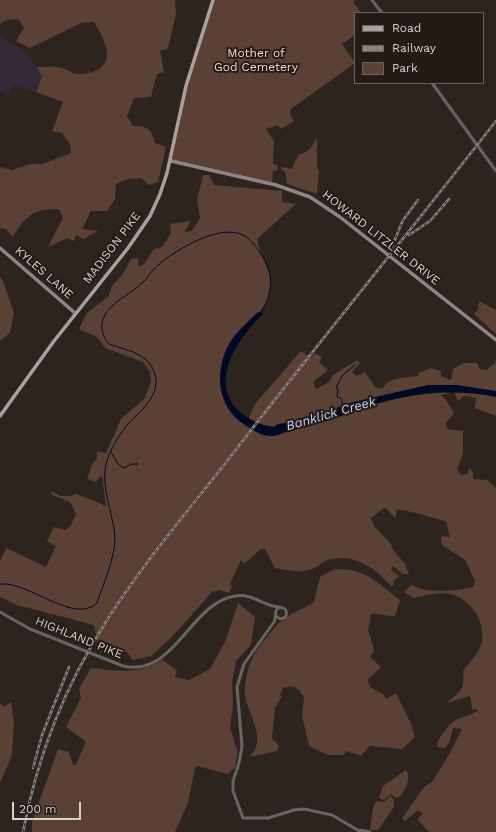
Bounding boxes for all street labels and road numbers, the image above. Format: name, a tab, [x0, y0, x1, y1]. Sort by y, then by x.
street label: HOWARD LITZLER DRIVE	[319, 188, 443, 288]
street label: MADISON PIKE	[80, 209, 144, 287]
street label: KYLES LANE	[12, 244, 76, 302]
street label: HIGHLAND PIKE	[33, 614, 125, 662]

